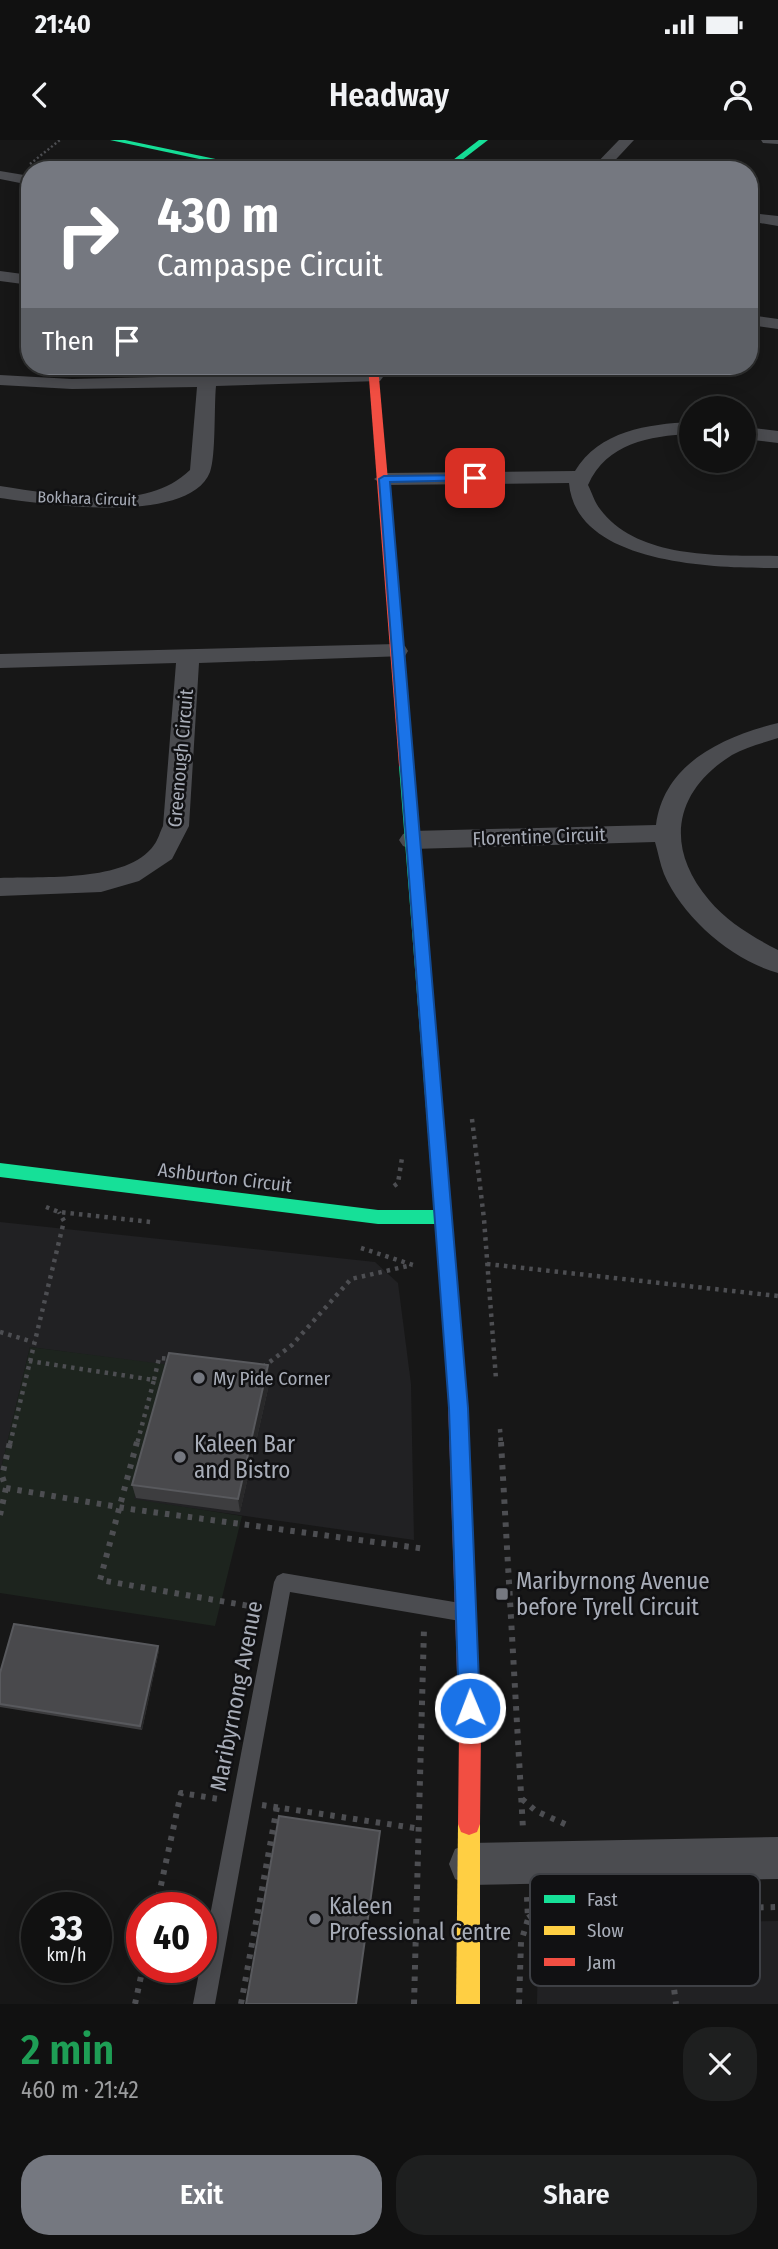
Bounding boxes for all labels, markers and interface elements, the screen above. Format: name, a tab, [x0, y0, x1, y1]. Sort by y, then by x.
text: 21:40	[35, 9, 91, 40]
icon: back	[21, 76, 59, 114]
text: Headway	[329, 76, 449, 114]
icon: person	[719, 76, 757, 114]
text: 430 m	[157, 186, 279, 245]
icon: right	[42, 189, 133, 280]
text: Campaspe Circuit	[157, 246, 383, 284]
icon: arrive	[108, 322, 146, 360]
text: Then	[42, 326, 94, 357]
map controls	[679, 396, 756, 473]
button: sound	[679, 396, 756, 473]
pin	[445, 448, 505, 508]
icon: arrive	[456, 459, 494, 497]
street label: Bokhara Circuit	[37, 487, 138, 510]
street label: Greenough Circuit	[163, 687, 198, 828]
street label: Florentine Circuit	[472, 823, 607, 850]
street label: Ashburton Circuit	[157, 1158, 294, 1197]
place label: My Pide Corner	[213, 1367, 331, 1390]
marker: My Pide Corner	[191, 1370, 207, 1386]
place label: Kaleen Bar and Bistro	[194, 1430, 295, 1484]
marker: Kaleen Bar and Bistro	[172, 1449, 188, 1465]
place label: Maribyrnong Avenue before Tyrell Circuit	[516, 1567, 710, 1621]
marker: Maribyrnong Avenue before Tyrell Circuit	[494, 1586, 510, 1602]
street label: Maribyrnong Avenue	[204, 1598, 268, 1794]
position arrow	[433, 1671, 507, 1745]
legend	[530, 1874, 760, 1986]
text: Fast	[587, 1888, 618, 1911]
speed limit sign: 40	[126, 1892, 217, 1983]
place label: Kaleen Professional Centre	[329, 1892, 511, 1946]
text: 33	[50, 1907, 83, 1949]
marker: Kaleen Professional Centre	[307, 1911, 323, 1927]
text: Slow	[587, 1919, 624, 1942]
text: km/h	[46, 1944, 87, 1966]
text: Jam	[587, 1951, 616, 1974]
text: 2 min	[21, 2025, 114, 2075]
button: close	[683, 2027, 757, 2101]
text: 460 m · 21:42	[21, 2076, 139, 2104]
button: Exit	[21, 2155, 382, 2235]
button: Share	[396, 2155, 757, 2235]

